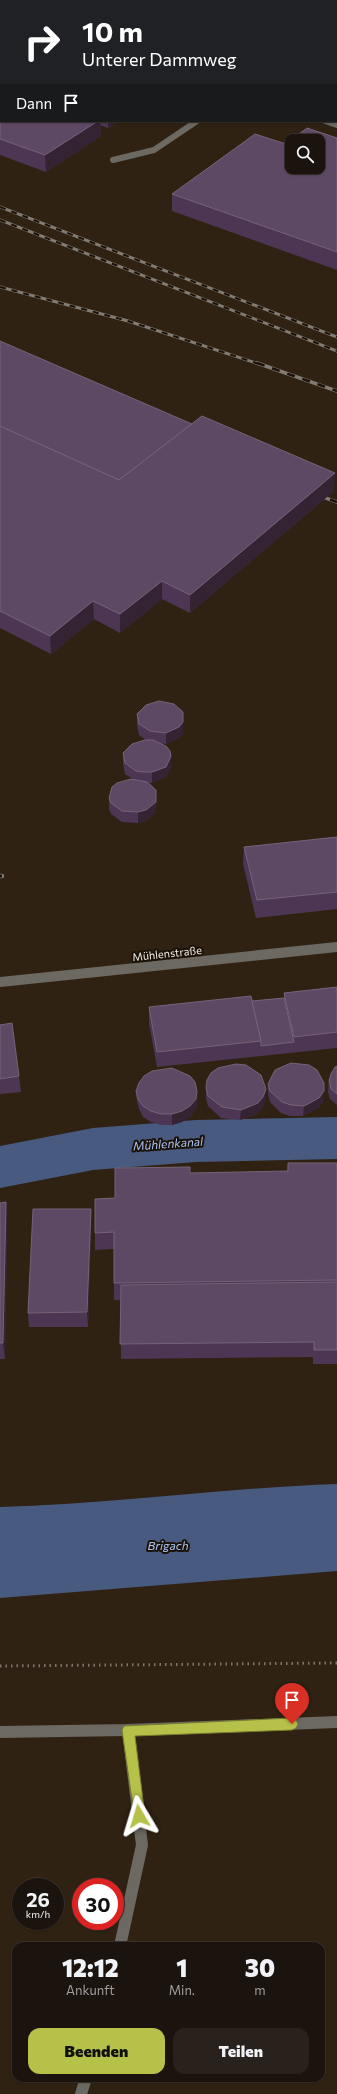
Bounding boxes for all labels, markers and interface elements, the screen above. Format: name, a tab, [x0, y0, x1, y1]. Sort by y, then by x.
text: 10 m	[82, 14, 143, 48]
icon: right	[16, 16, 68, 68]
text: Unterer Dammweg	[82, 48, 236, 70]
icon: arrive	[60, 92, 82, 114]
text: Dann	[16, 94, 52, 112]
map controls	[285, 134, 325, 174]
button: search	[285, 134, 325, 174]
street label: Mühlenstraße	[132, 943, 203, 963]
water label: Mühlenkanal	[132, 1134, 204, 1152]
water label: Brigach	[147, 1538, 189, 1552]
pin	[275, 1683, 309, 1724]
icon: arrive	[281, 1689, 303, 1711]
position arrow	[118, 1795, 160, 1837]
speed limit sign: 30	[72, 1878, 124, 1930]
text: 26	[26, 1887, 50, 1911]
text: km/h	[26, 1908, 50, 1920]
text: 12:12	[62, 1953, 119, 1982]
text: 1	[176, 1953, 187, 1982]
text: 30	[245, 1953, 275, 1982]
text: Ankunft	[66, 1982, 115, 1998]
text: Min.	[169, 1982, 195, 1998]
text: m	[254, 1982, 266, 1998]
button: Beenden	[28, 2028, 165, 2074]
button: Teilen	[173, 2028, 309, 2074]

